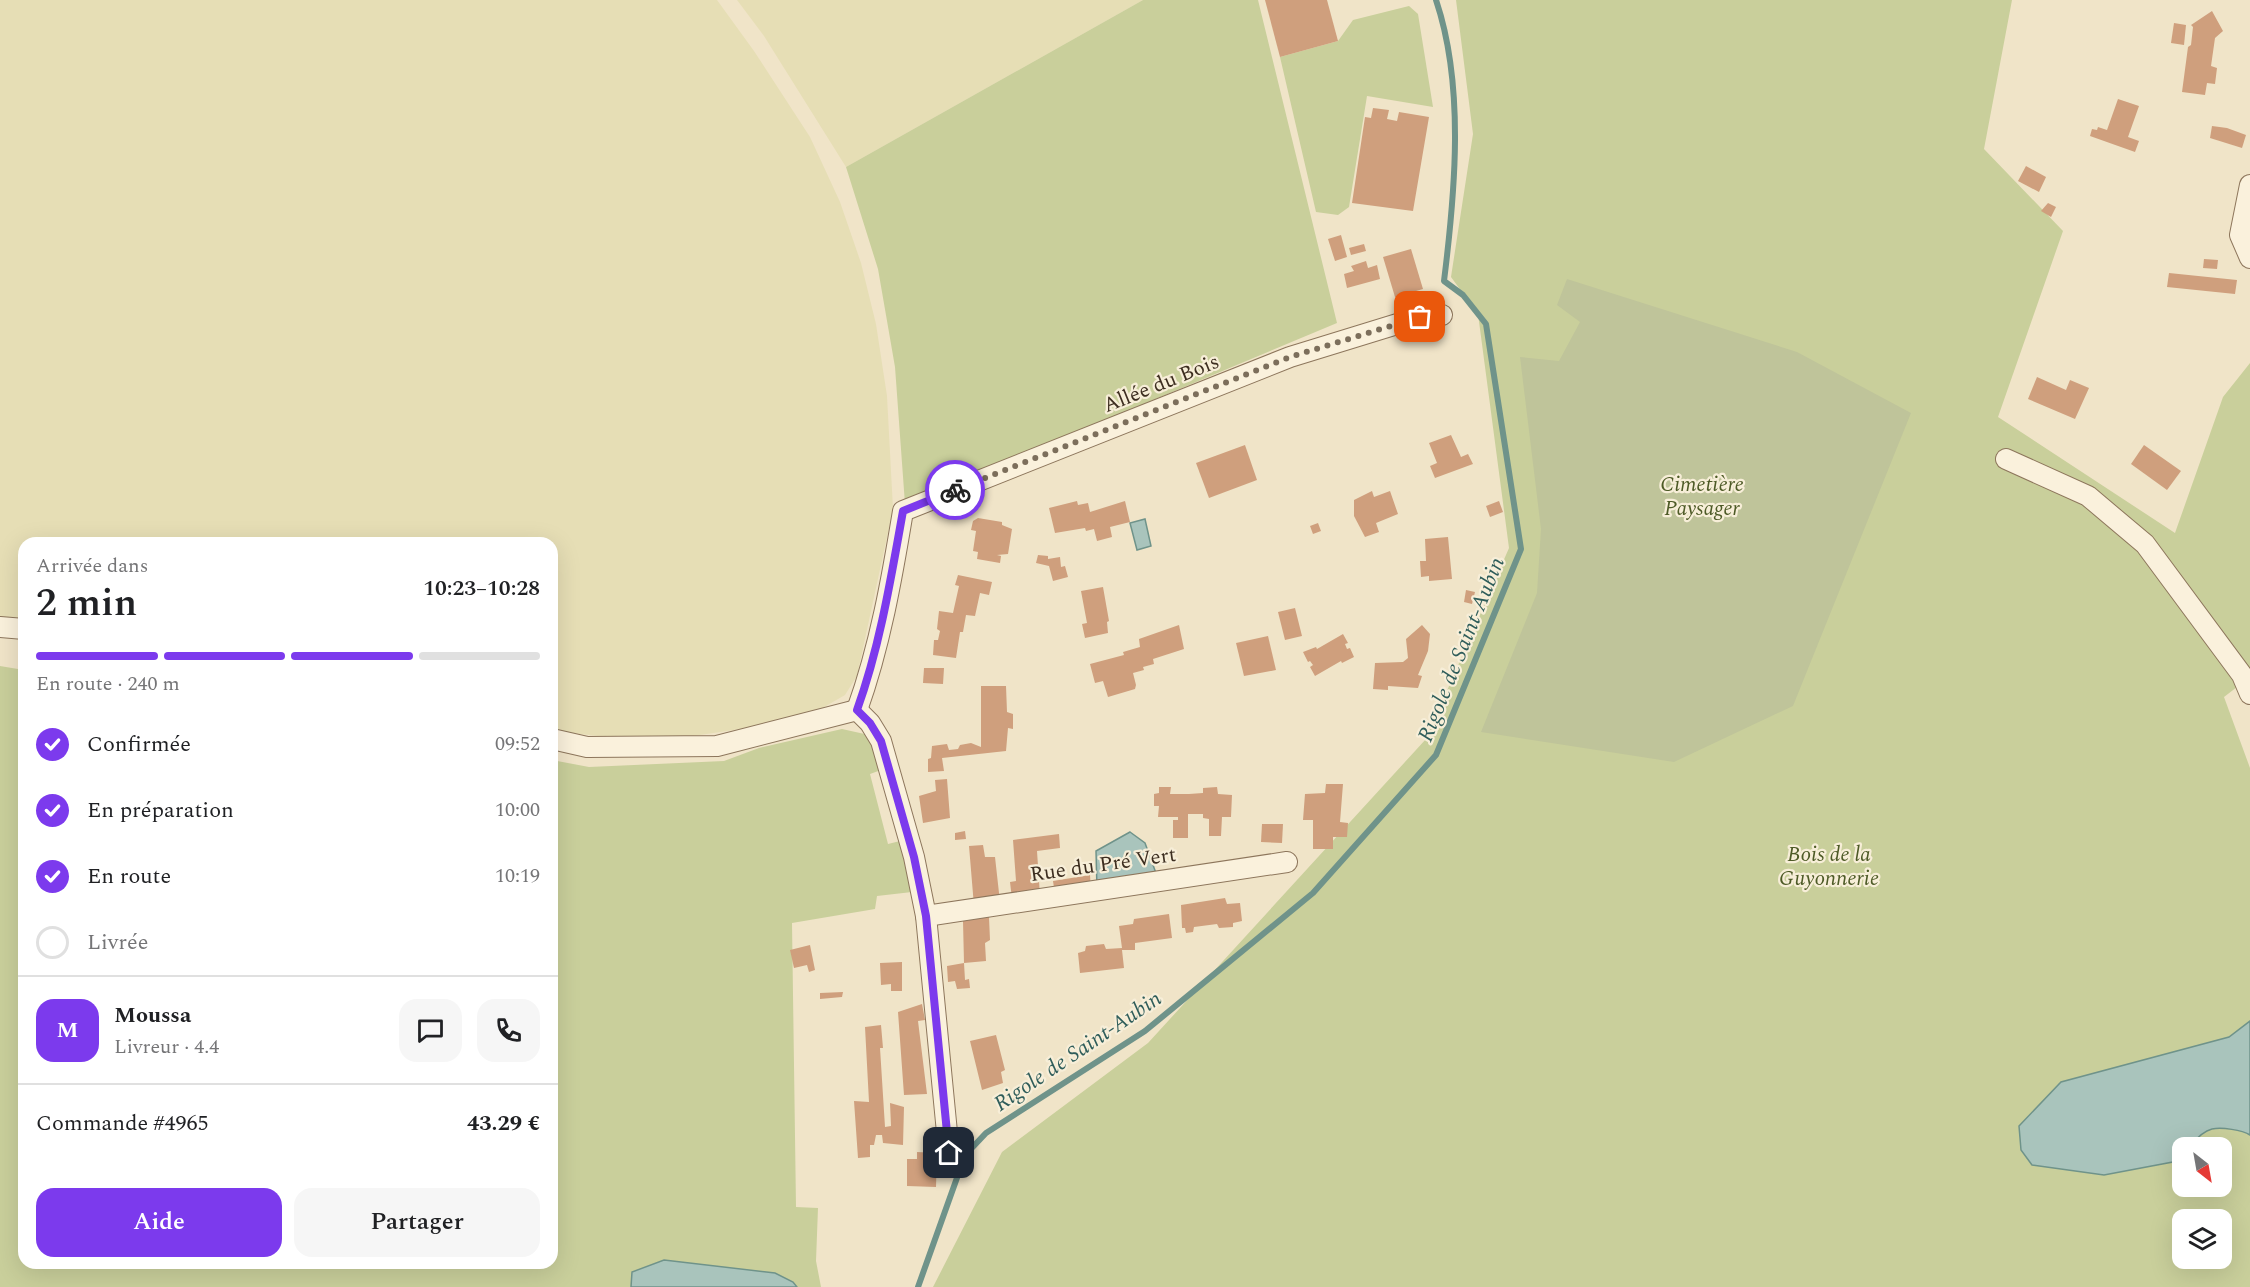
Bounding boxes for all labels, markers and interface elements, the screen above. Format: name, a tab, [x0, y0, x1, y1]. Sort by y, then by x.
pin	[1394, 291, 1445, 342]
icon: bag	[1403, 300, 1436, 333]
street label: Allée du Bois	[1098, 346, 1225, 422]
courier	[925, 460, 985, 520]
park label: Cimetière Paysager	[1660, 469, 1744, 525]
icon: bike	[939, 474, 972, 507]
text: Arrivée dans	[36, 551, 148, 581]
water label: Rigole de Saint-Aubin	[1409, 552, 1514, 747]
text: 10:23–10:28	[423, 572, 540, 605]
text: 2 min	[36, 574, 137, 633]
text: En route · 240 m	[36, 669, 180, 699]
icon: check	[36, 728, 69, 761]
text: Confirmée	[87, 728, 191, 761]
text: 09:52	[495, 729, 540, 759]
icon: check	[36, 794, 69, 827]
text: En préparation	[87, 794, 234, 827]
text: 10:00	[495, 795, 540, 825]
street label: Rue du Pré Vert	[1028, 839, 1178, 891]
park label: Bois de la Guyonnerie	[1779, 839, 1879, 895]
icon: check	[36, 860, 69, 893]
text: En route	[87, 860, 171, 893]
text: 10:19	[495, 861, 540, 891]
text: Livrée	[87, 926, 148, 959]
water label: Rigole de Saint-Aubin	[987, 982, 1169, 1120]
text: Moussa	[114, 999, 191, 1032]
button: chat	[399, 999, 462, 1062]
button: phone	[477, 999, 540, 1062]
text: M	[57, 1014, 78, 1047]
text: Livreur · 4.4	[114, 1032, 219, 1062]
text: Commande #4965	[36, 1107, 209, 1140]
text: 43.29 €	[467, 1107, 540, 1140]
pin	[923, 1127, 974, 1178]
icon: home	[932, 1136, 965, 1169]
north arrow	[2172, 1137, 2232, 1197]
map controls	[2172, 1137, 2232, 1269]
button: Aide	[36, 1188, 282, 1257]
button: Partager	[294, 1188, 540, 1257]
button: layers	[2172, 1209, 2232, 1269]

